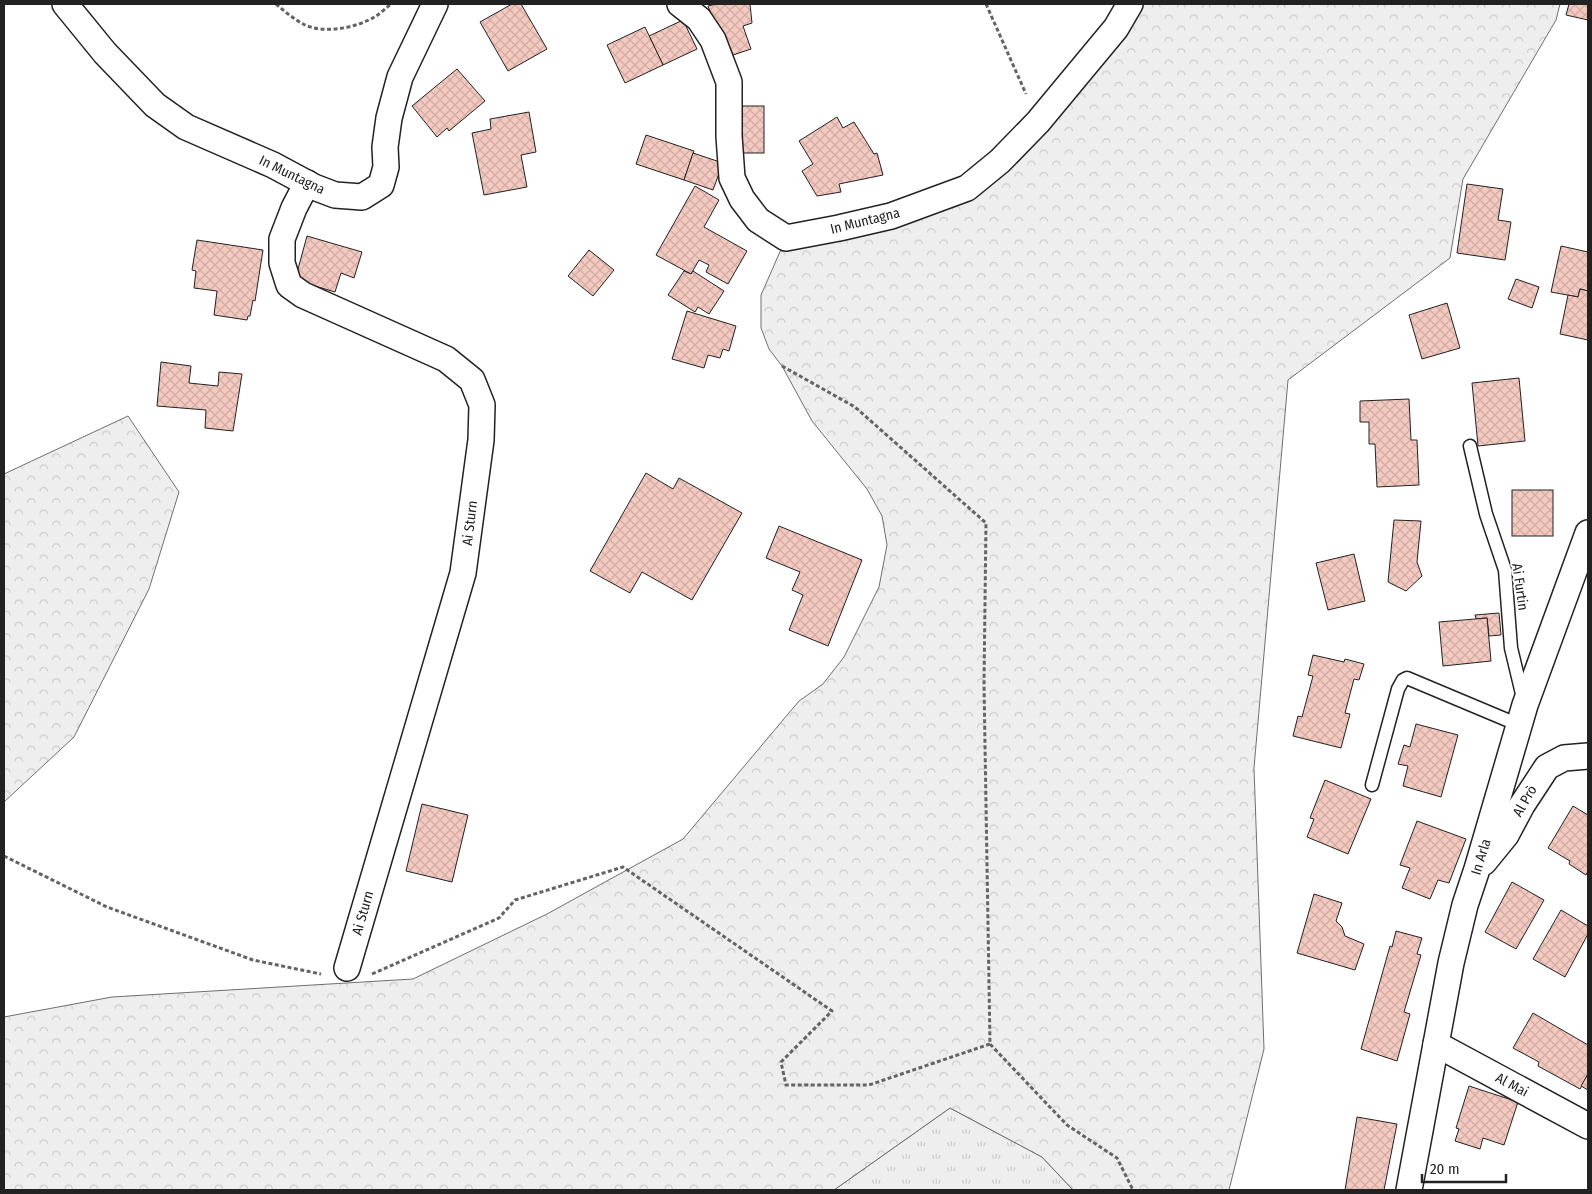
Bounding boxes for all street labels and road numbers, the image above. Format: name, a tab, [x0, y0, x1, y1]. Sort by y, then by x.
street label: In Muntagna	[256, 152, 328, 198]
street label: In Muntagna	[828, 204, 902, 238]
street label: Ai Sturn	[459, 499, 481, 547]
street label: Ai Furtin	[1508, 562, 1532, 612]
street label: Al Prò	[1509, 782, 1541, 820]
street label: In Arla	[1467, 837, 1495, 877]
street label: Ai Sturn	[349, 889, 377, 937]
street label: Al Mai	[1493, 1069, 1531, 1101]

